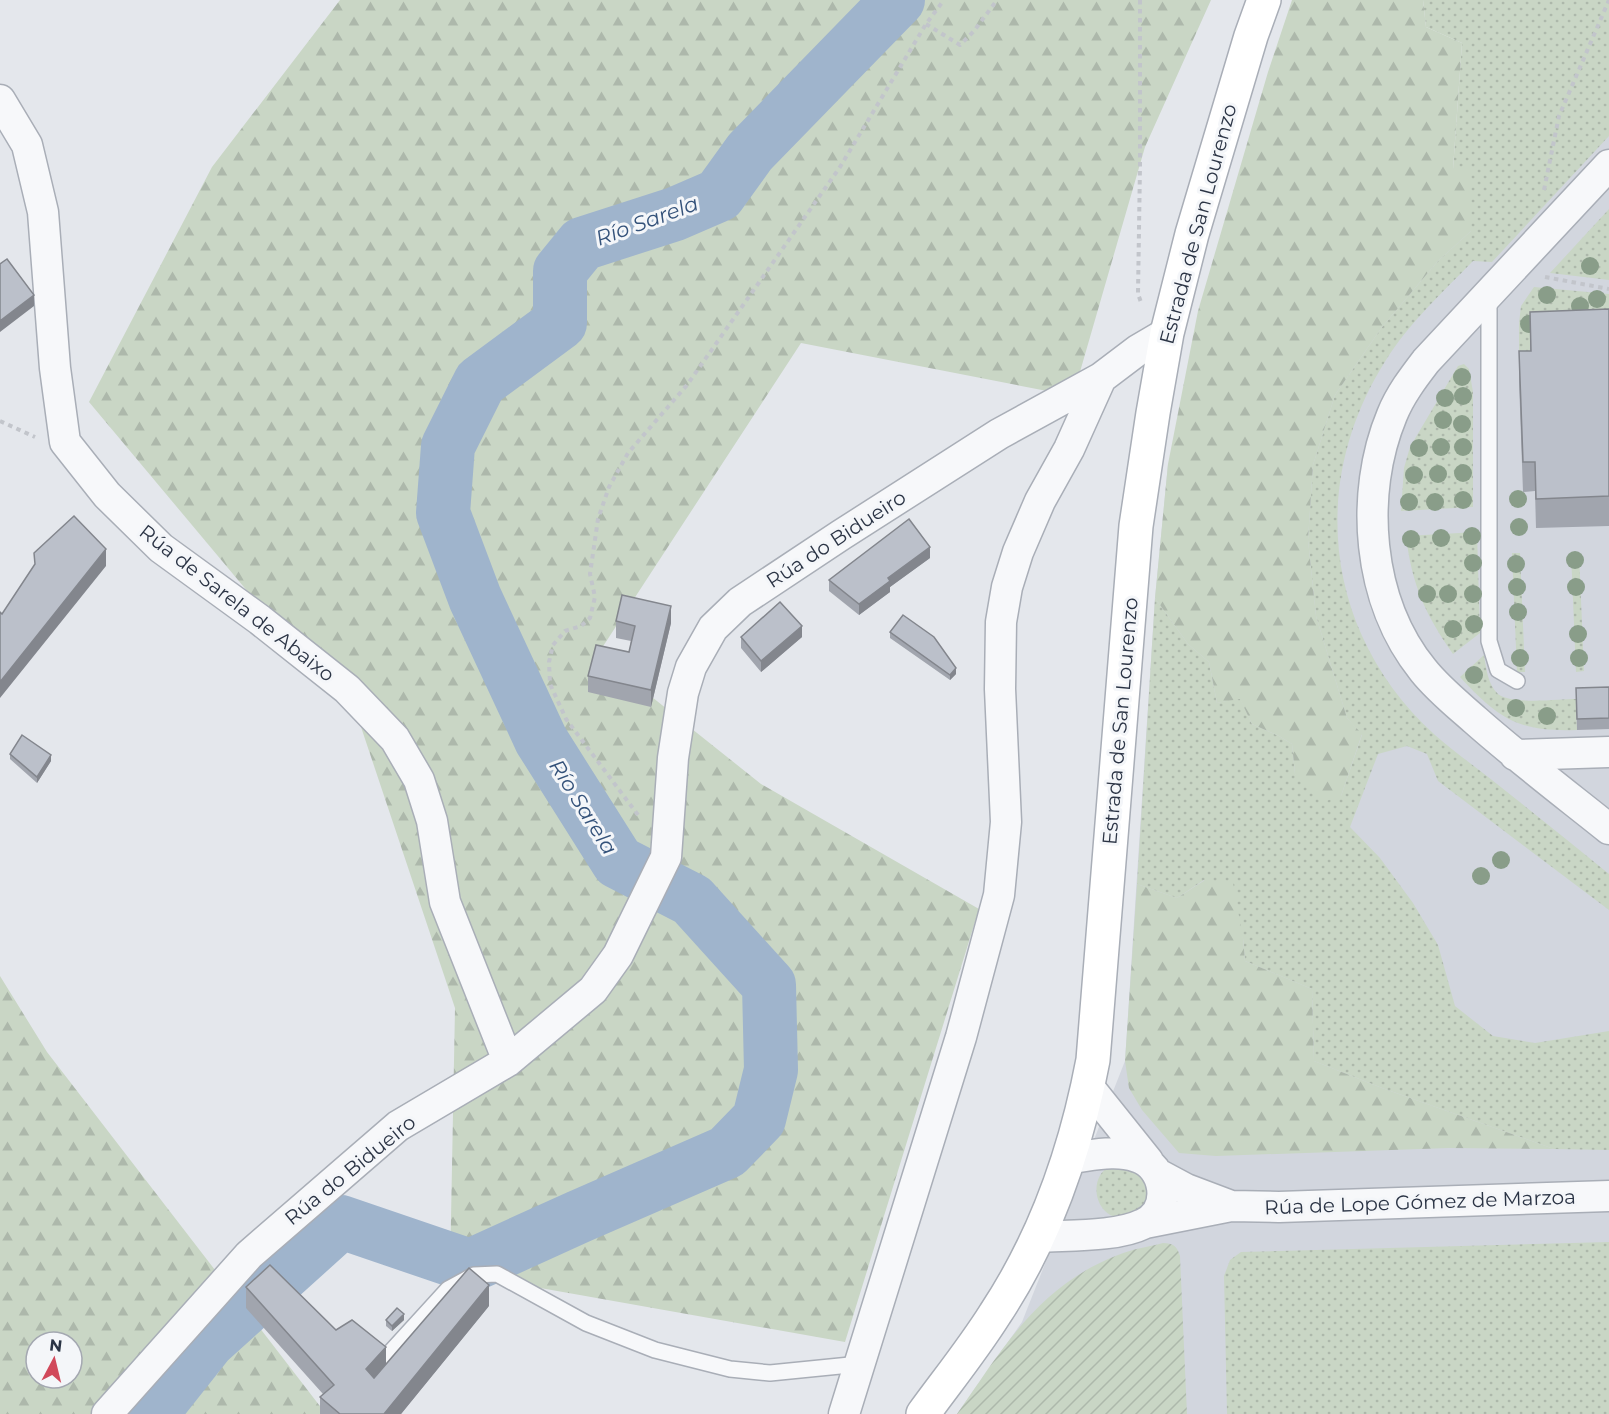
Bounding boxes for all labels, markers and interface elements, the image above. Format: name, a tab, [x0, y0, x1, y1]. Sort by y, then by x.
street label: Estrada de San Lourenzo	[1154, 101, 1242, 347]
water label: Río Sarela	[592, 190, 702, 251]
street label: Rúa do Bidueiro	[762, 485, 910, 593]
street label: Rúa de Sarela de Abaixo	[135, 519, 339, 687]
street label: Estrada de San Lourenzo	[1097, 596, 1143, 846]
water label: Río Sarela	[544, 755, 622, 859]
street label: Rúa do Bidueiro	[280, 1110, 420, 1230]
street label: Rúa de Lope Gómez de Marzoa	[1264, 1185, 1576, 1219]
north arrow	[24, 1330, 84, 1390]
text: N	[48, 1335, 63, 1356]

